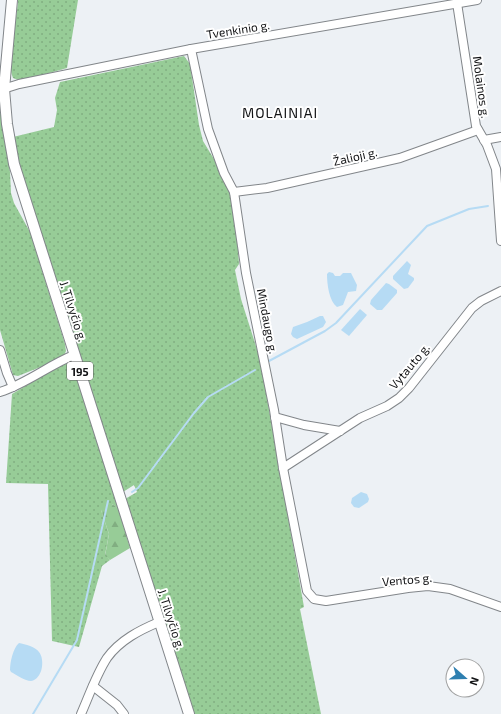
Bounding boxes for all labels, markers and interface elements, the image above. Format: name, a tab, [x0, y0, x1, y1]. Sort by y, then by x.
street label: Tvenkinio g.	[205, 17, 271, 41]
street label: Molainos g.	[471, 55, 493, 119]
district label: MOLAINIAI	[242, 104, 318, 121]
street label: Žalioji g.	[332, 144, 379, 169]
street label: J. Tilvyčio g.	[58, 279, 90, 343]
street label: Mindaugo g.	[255, 287, 281, 355]
street label: Vytauto g.	[386, 340, 432, 392]
road number: 195	[67, 362, 93, 380]
street label: Ventos g.	[382, 570, 432, 588]
street label: J. Tilvyčio g.	[156, 587, 188, 651]
north arrow	[445, 658, 485, 698]
text: N	[467, 676, 482, 688]

